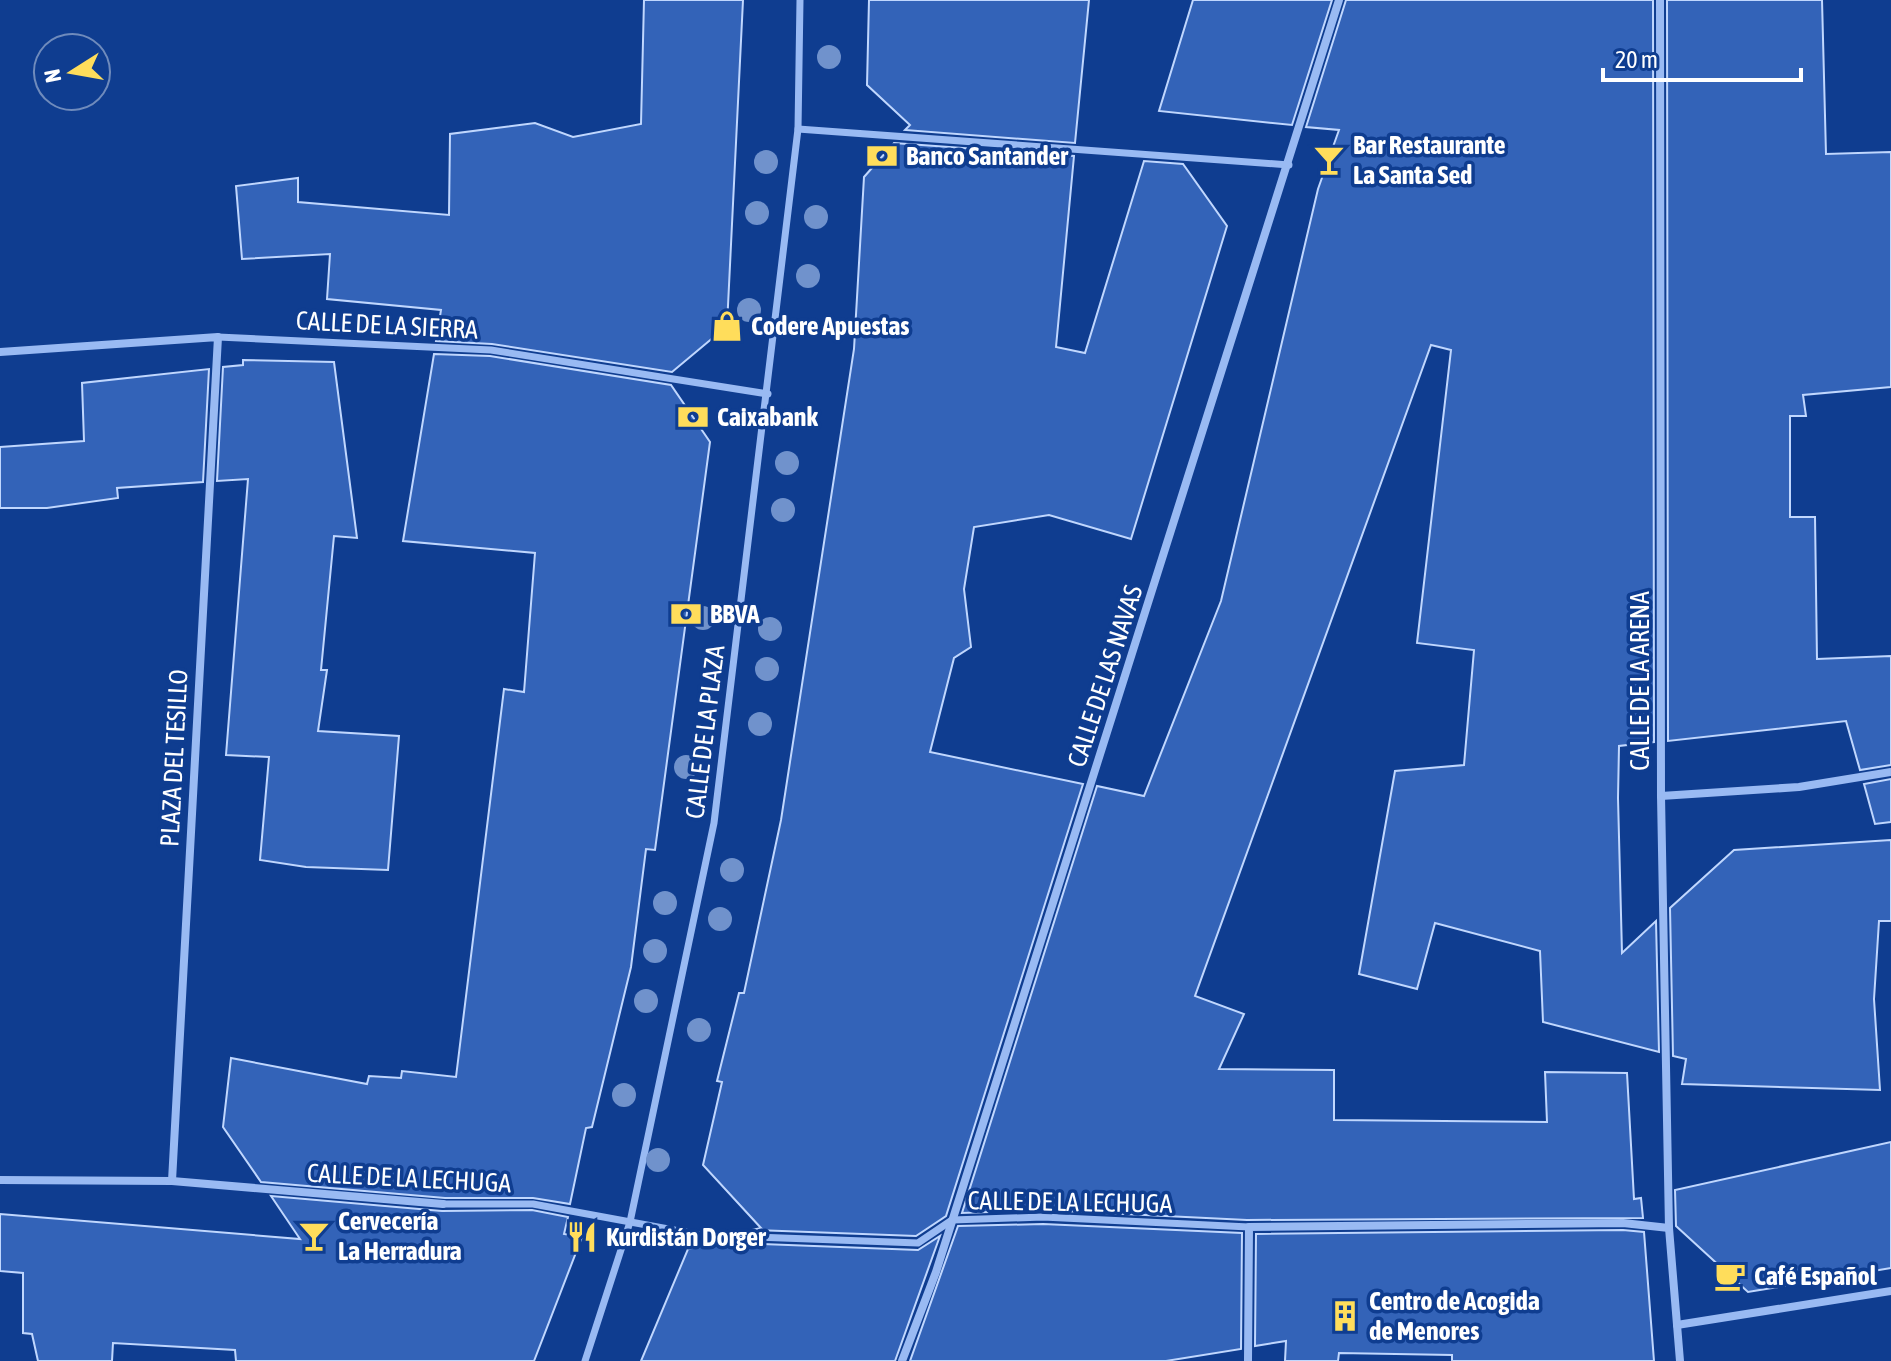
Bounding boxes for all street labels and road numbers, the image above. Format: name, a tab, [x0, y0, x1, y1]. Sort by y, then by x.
street label: CALLE DE LA SIERRA	[295, 305, 479, 345]
street label: CALLE DE LAS NAVAS	[1062, 581, 1149, 771]
street label: CALLE DE LA ARENA	[1625, 591, 1655, 771]
street label: CALLE DE LA PLAZA	[679, 643, 731, 821]
street label: PLAZA DEL TESILLO	[154, 669, 194, 847]
street label: CALLE DE LA LECHUGA	[306, 1158, 512, 1198]
street label: CALLE DE LA LECHUGA	[967, 1185, 1173, 1219]

